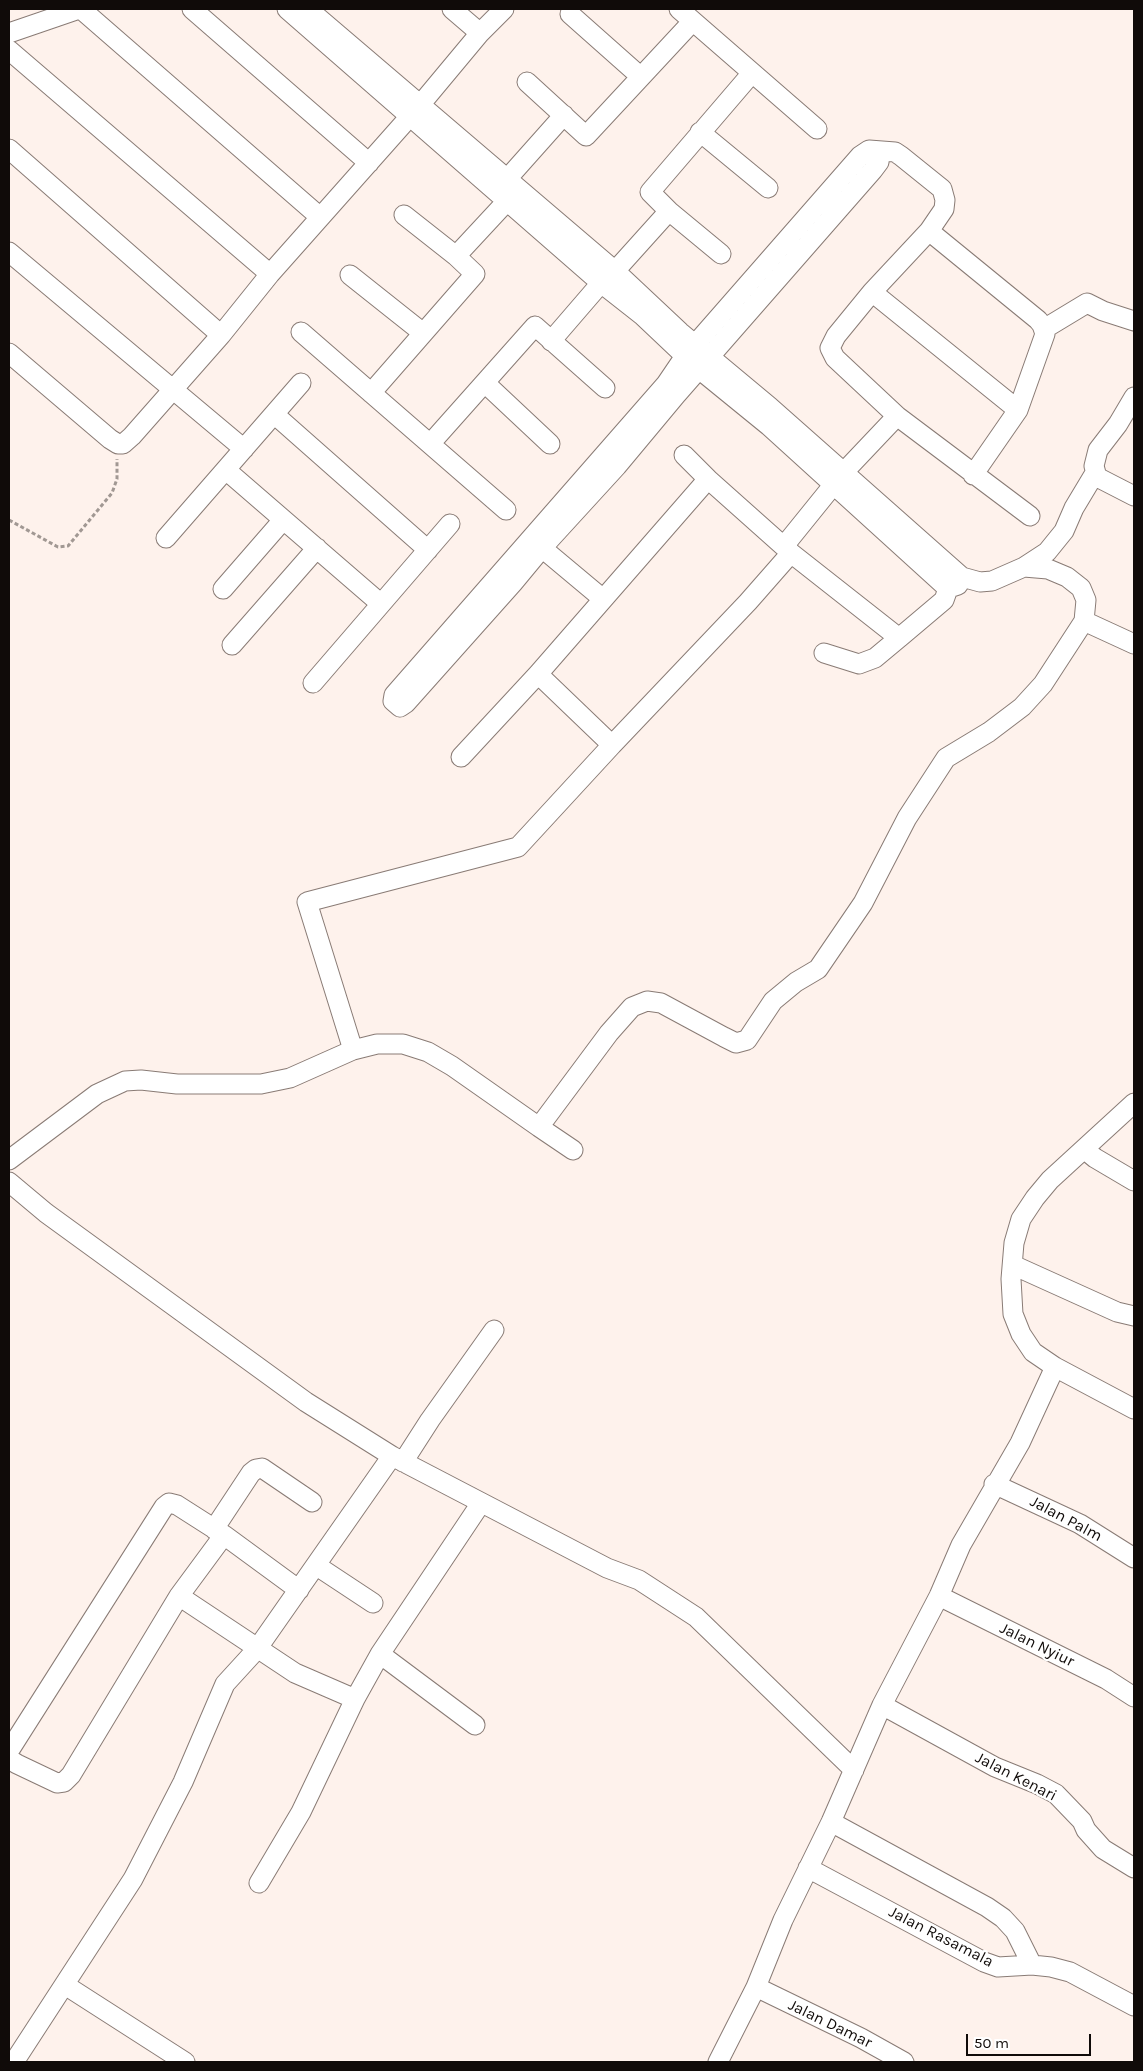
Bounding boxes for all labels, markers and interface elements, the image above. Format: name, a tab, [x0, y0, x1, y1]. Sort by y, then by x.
street label: Jalan Palm	[1027, 1492, 1105, 1546]
street label: Jalan Nyiur	[997, 1619, 1077, 1671]
street label: Jalan Kenari	[972, 1748, 1060, 1806]
street label: Jalan Rasamala	[885, 1902, 997, 1972]
street label: Jalan Damar	[785, 1995, 875, 2053]
scale bar	[968, 2024, 1093, 2056]
text: 50 m	[974, 2034, 1009, 2052]

